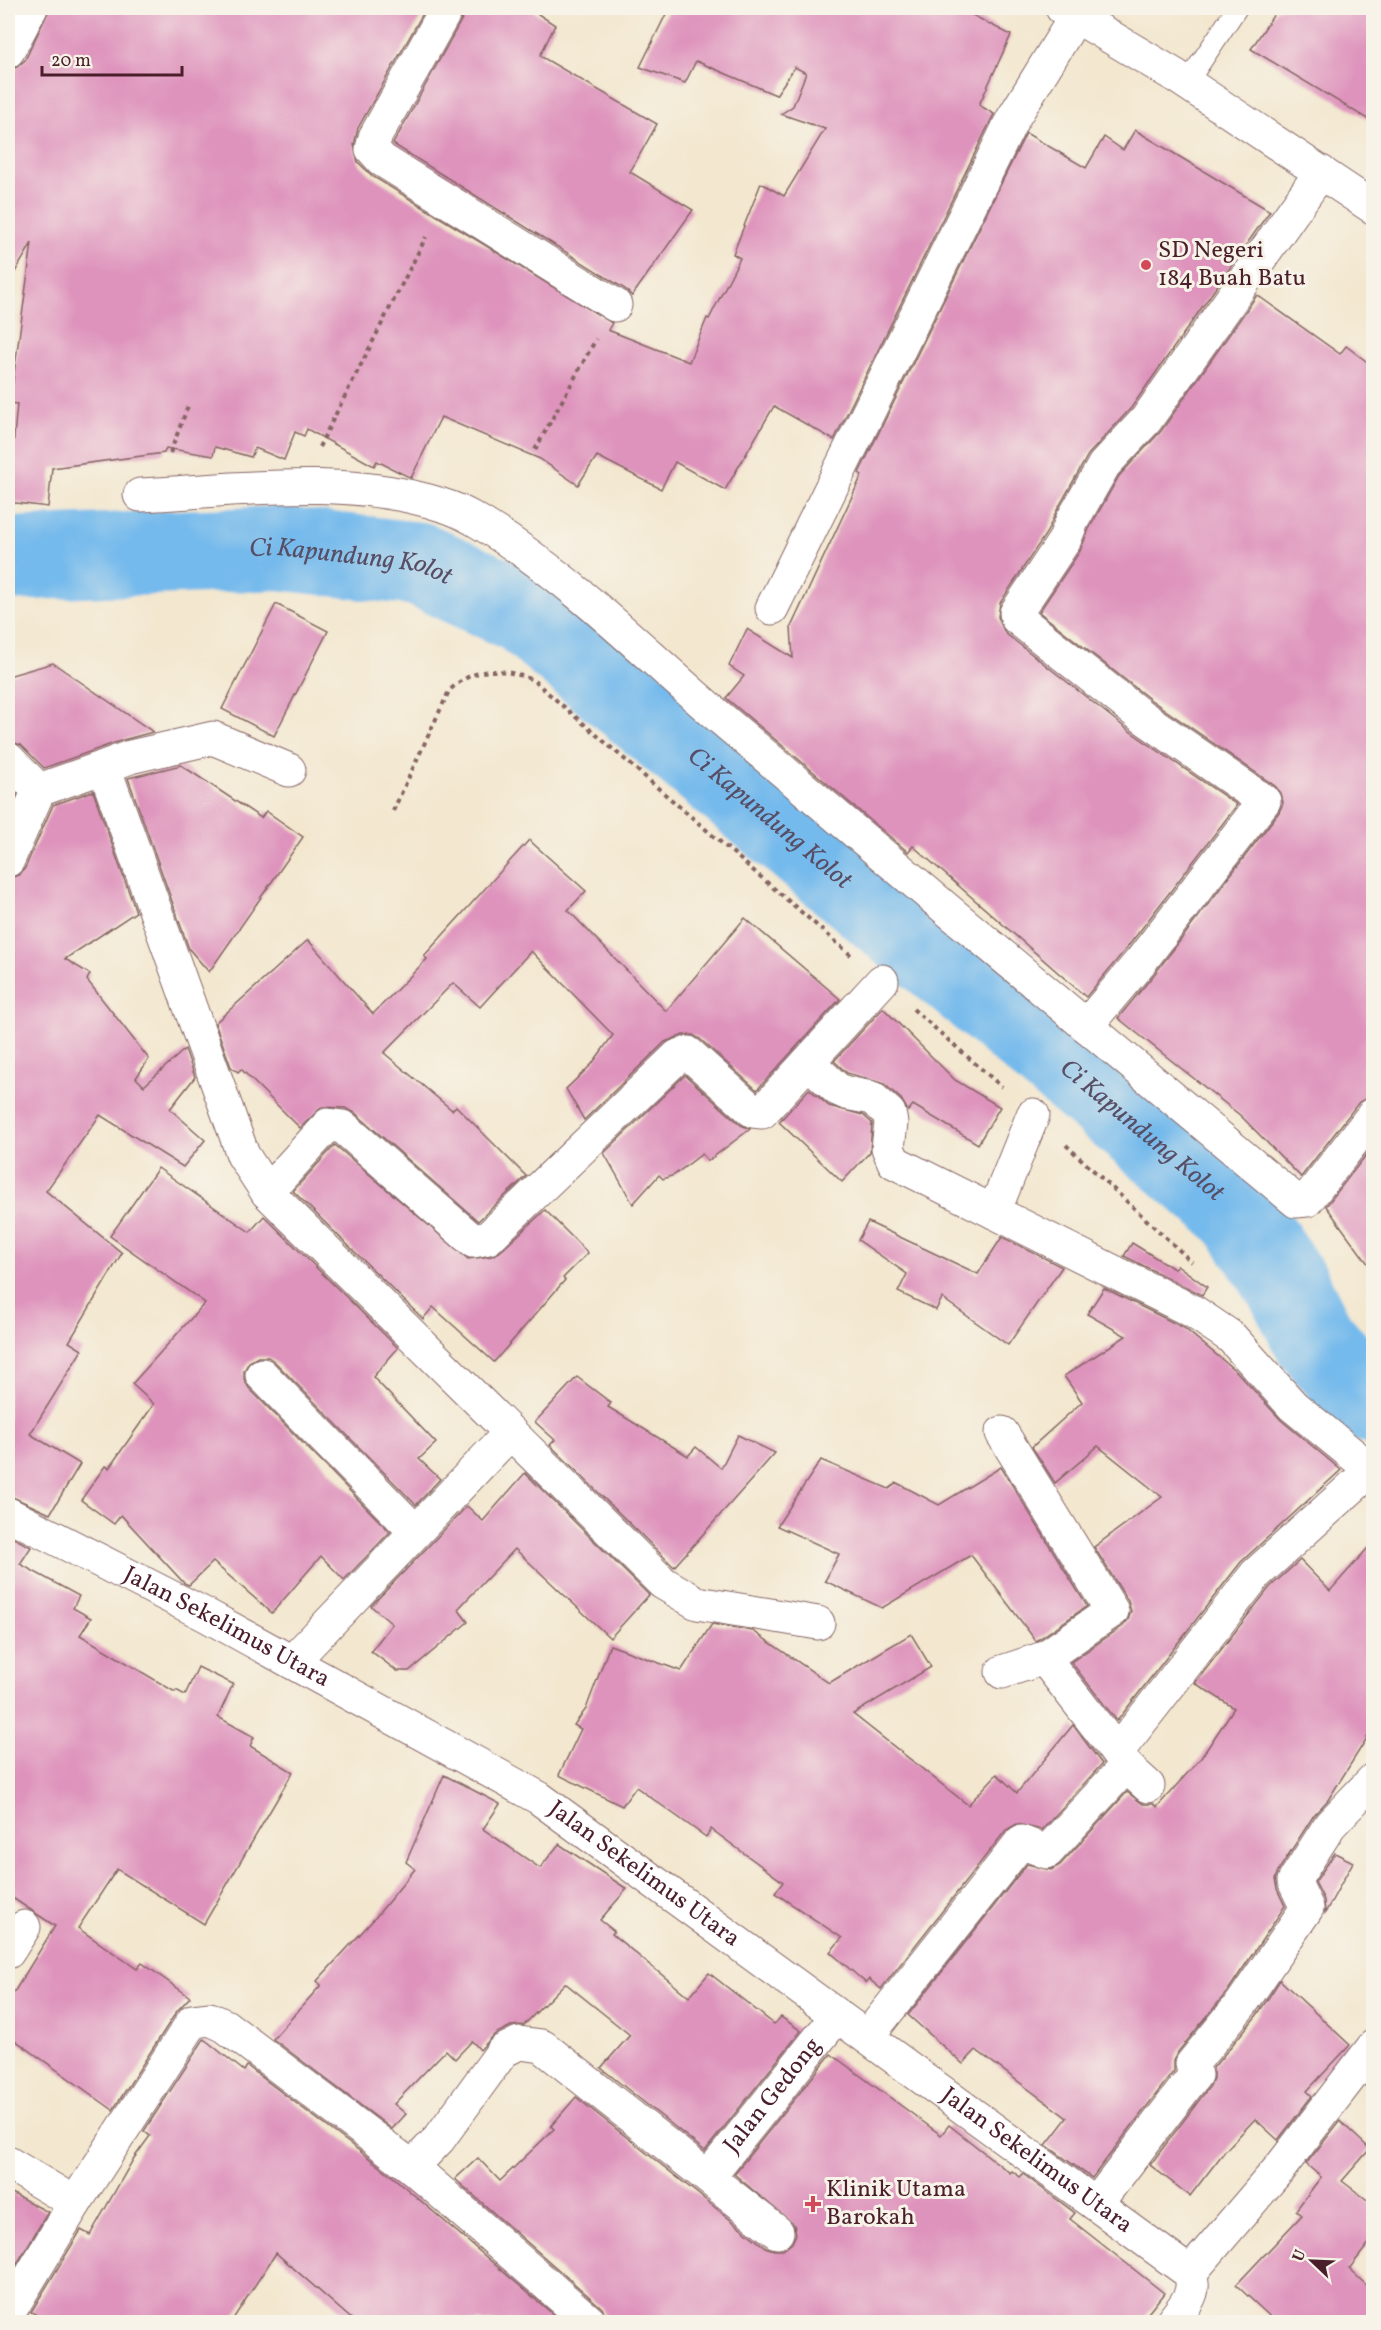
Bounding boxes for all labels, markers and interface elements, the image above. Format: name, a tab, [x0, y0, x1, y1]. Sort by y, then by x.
scale bar	[42, 39, 182, 77]
text: 20 m	[51, 49, 91, 74]
place label: SD Negeri 184 Buah Batu	[1158, 234, 1306, 296]
marker: SD Negeri 184 Buah Batu	[1139, 258, 1153, 272]
water label: Ci Kapundung Kolot	[249, 530, 458, 595]
water label: Ci Kapundung Kolot	[679, 739, 860, 899]
water label: Ci Kapundung Kolot	[1052, 1051, 1232, 1211]
street label: Jalan Sekelimus Utara	[117, 1558, 336, 1697]
street label: Jalan Sekelimus Utara	[541, 1793, 747, 1956]
street label: Jalan Gedong	[716, 2031, 830, 2161]
street label: Jalan Sekelimus Utara	[934, 2079, 1139, 2242]
place label: Klinik Utama Barokah	[826, 2173, 966, 2235]
marker: Klinik Utama Barokah	[804, 2195, 822, 2213]
north arrow	[1282, 2231, 1342, 2291]
text: U	[1288, 2247, 1312, 2265]

